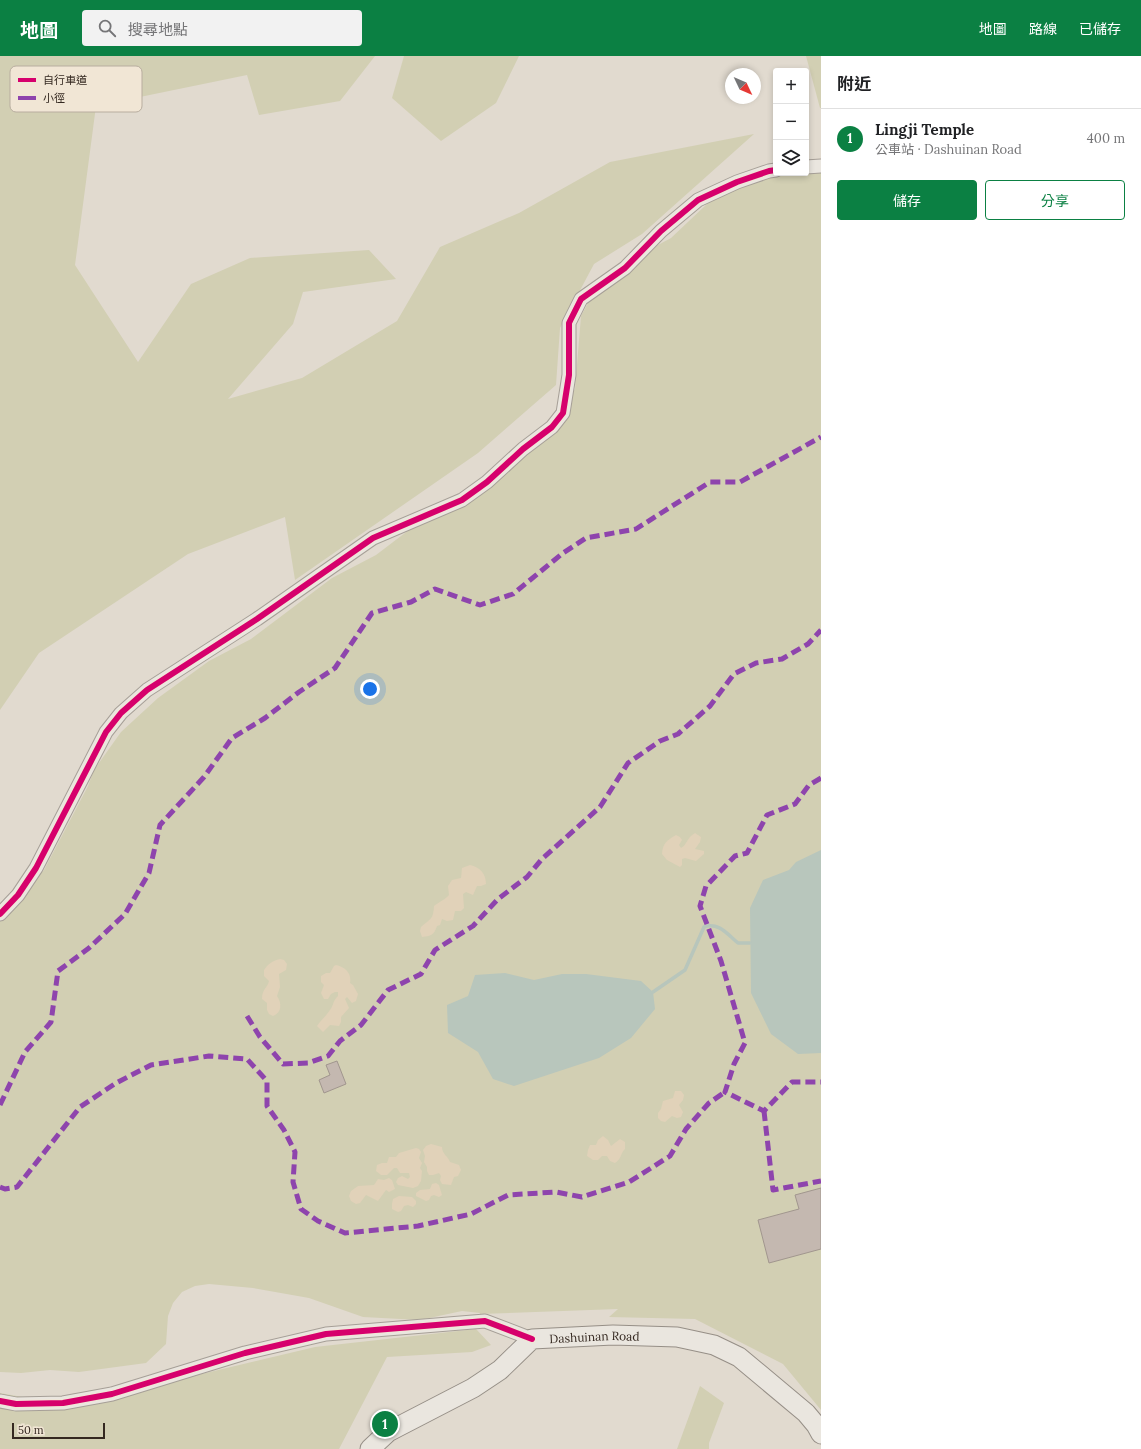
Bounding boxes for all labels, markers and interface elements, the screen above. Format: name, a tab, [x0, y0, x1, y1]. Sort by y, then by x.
search box	[82, 10, 362, 46]
icon: search	[96, 17, 118, 39]
text: 地圖	[20, 18, 58, 42]
text: 搜尋地點	[128, 20, 188, 39]
text: 地圖	[979, 20, 1007, 38]
text: 路線	[1029, 20, 1057, 38]
text: 已儲存	[1079, 20, 1121, 38]
legend	[10, 66, 142, 112]
north arrow	[725, 68, 761, 104]
map controls	[773, 68, 809, 176]
button: +	[773, 68, 809, 104]
text: 自行車道	[43, 73, 87, 87]
text: 附近	[837, 73, 871, 95]
text: 小徑	[43, 91, 65, 105]
button: −	[773, 104, 809, 140]
text: Lingji Temple	[875, 120, 974, 139]
text: 1	[847, 130, 853, 147]
text: 400 m	[1087, 130, 1125, 147]
button: layers	[773, 140, 809, 176]
text: 公車站 · Dashuinan Road	[875, 141, 1022, 158]
button: 儲存	[837, 180, 977, 220]
button: 分享	[985, 180, 1125, 220]
your location	[360, 679, 380, 699]
street label: Dashuinan Road	[549, 1327, 640, 1346]
pin: 1	[372, 1409, 398, 1439]
scale bar	[12, 1421, 105, 1440]
text: 50 m	[18, 1423, 44, 1437]

